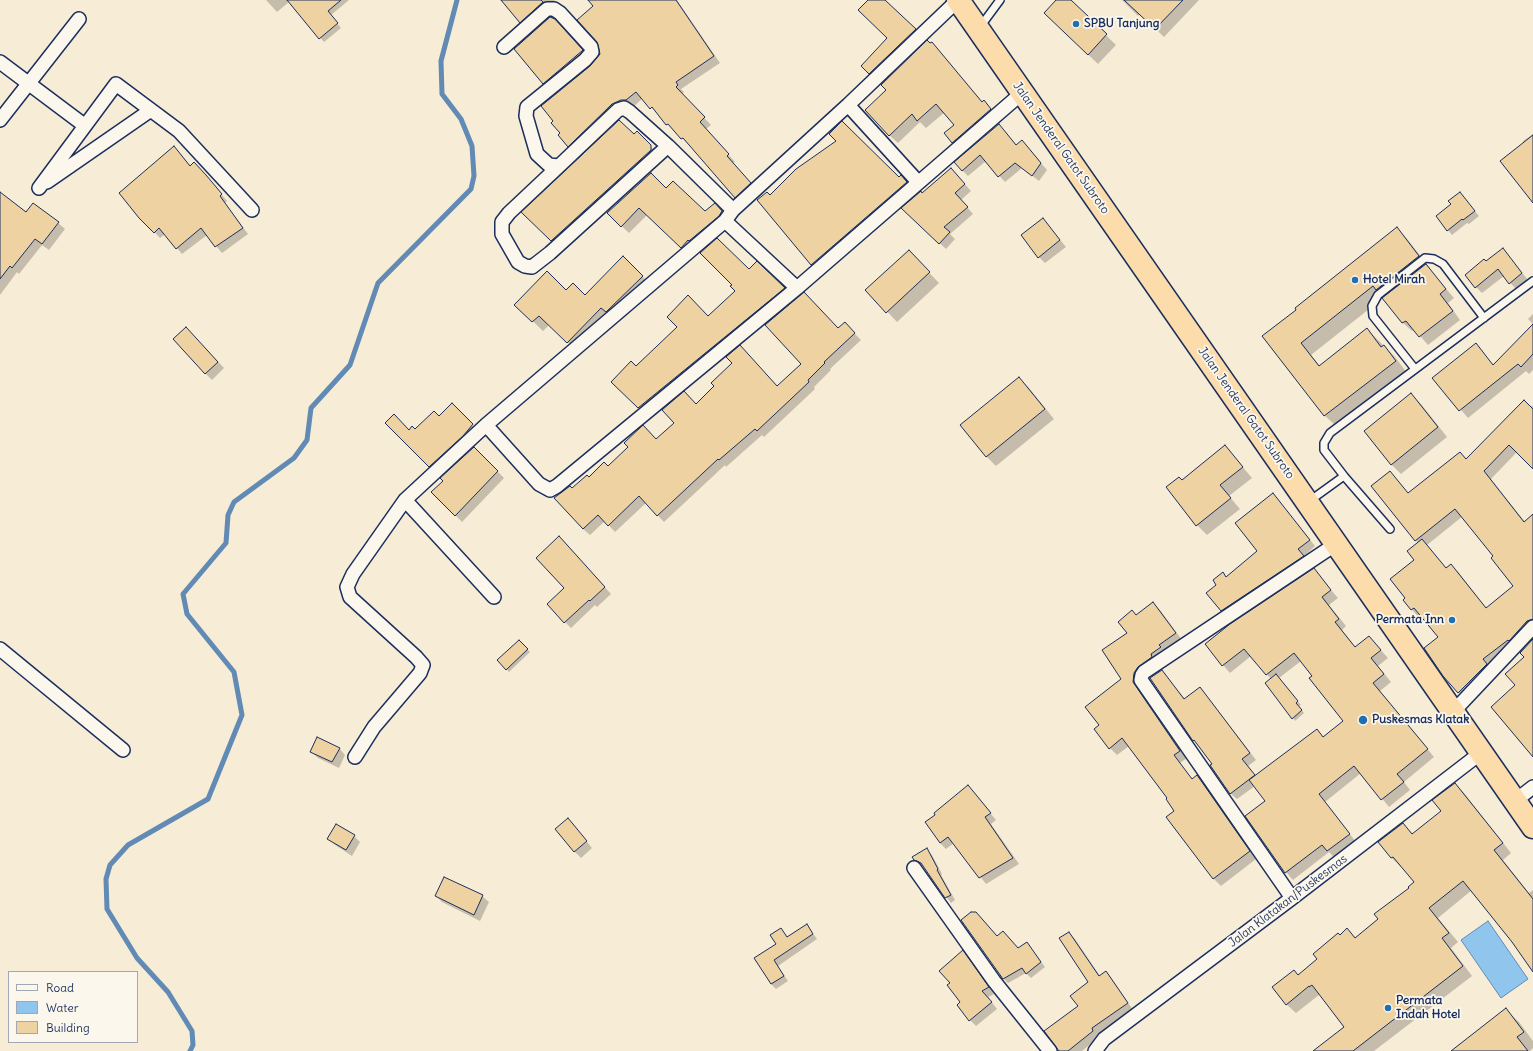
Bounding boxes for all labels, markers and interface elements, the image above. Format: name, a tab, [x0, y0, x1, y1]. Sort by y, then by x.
place label: SPBU Tanjung	[1084, 17, 1159, 31]
marker: SPBU Tanjung	[1071, 19, 1081, 29]
street label: Jalan Jenderal Gatot Subroto	[1010, 79, 1112, 217]
place label: Hotel Mirah	[1363, 273, 1425, 287]
marker: Hotel Mirah	[1350, 275, 1360, 285]
street label: Jalan Jenderal Gatot Subroto	[1195, 344, 1297, 482]
place label: Permata Inn	[1376, 613, 1444, 627]
marker: Permata Inn	[1447, 615, 1457, 625]
place label: Puskesmas Klatak	[1372, 713, 1469, 727]
marker: Puskesmas Klatak	[1357, 714, 1369, 726]
street label: Jalan Klatakan/Puskesmas	[1226, 852, 1350, 950]
legend	[8, 971, 138, 1043]
text: Road	[46, 980, 74, 995]
place label: Permata Indah Hotel	[1396, 994, 1460, 1022]
text: Water	[46, 1000, 79, 1015]
marker: Permata Indah Hotel	[1383, 1003, 1393, 1013]
text: Building	[46, 1020, 90, 1035]

